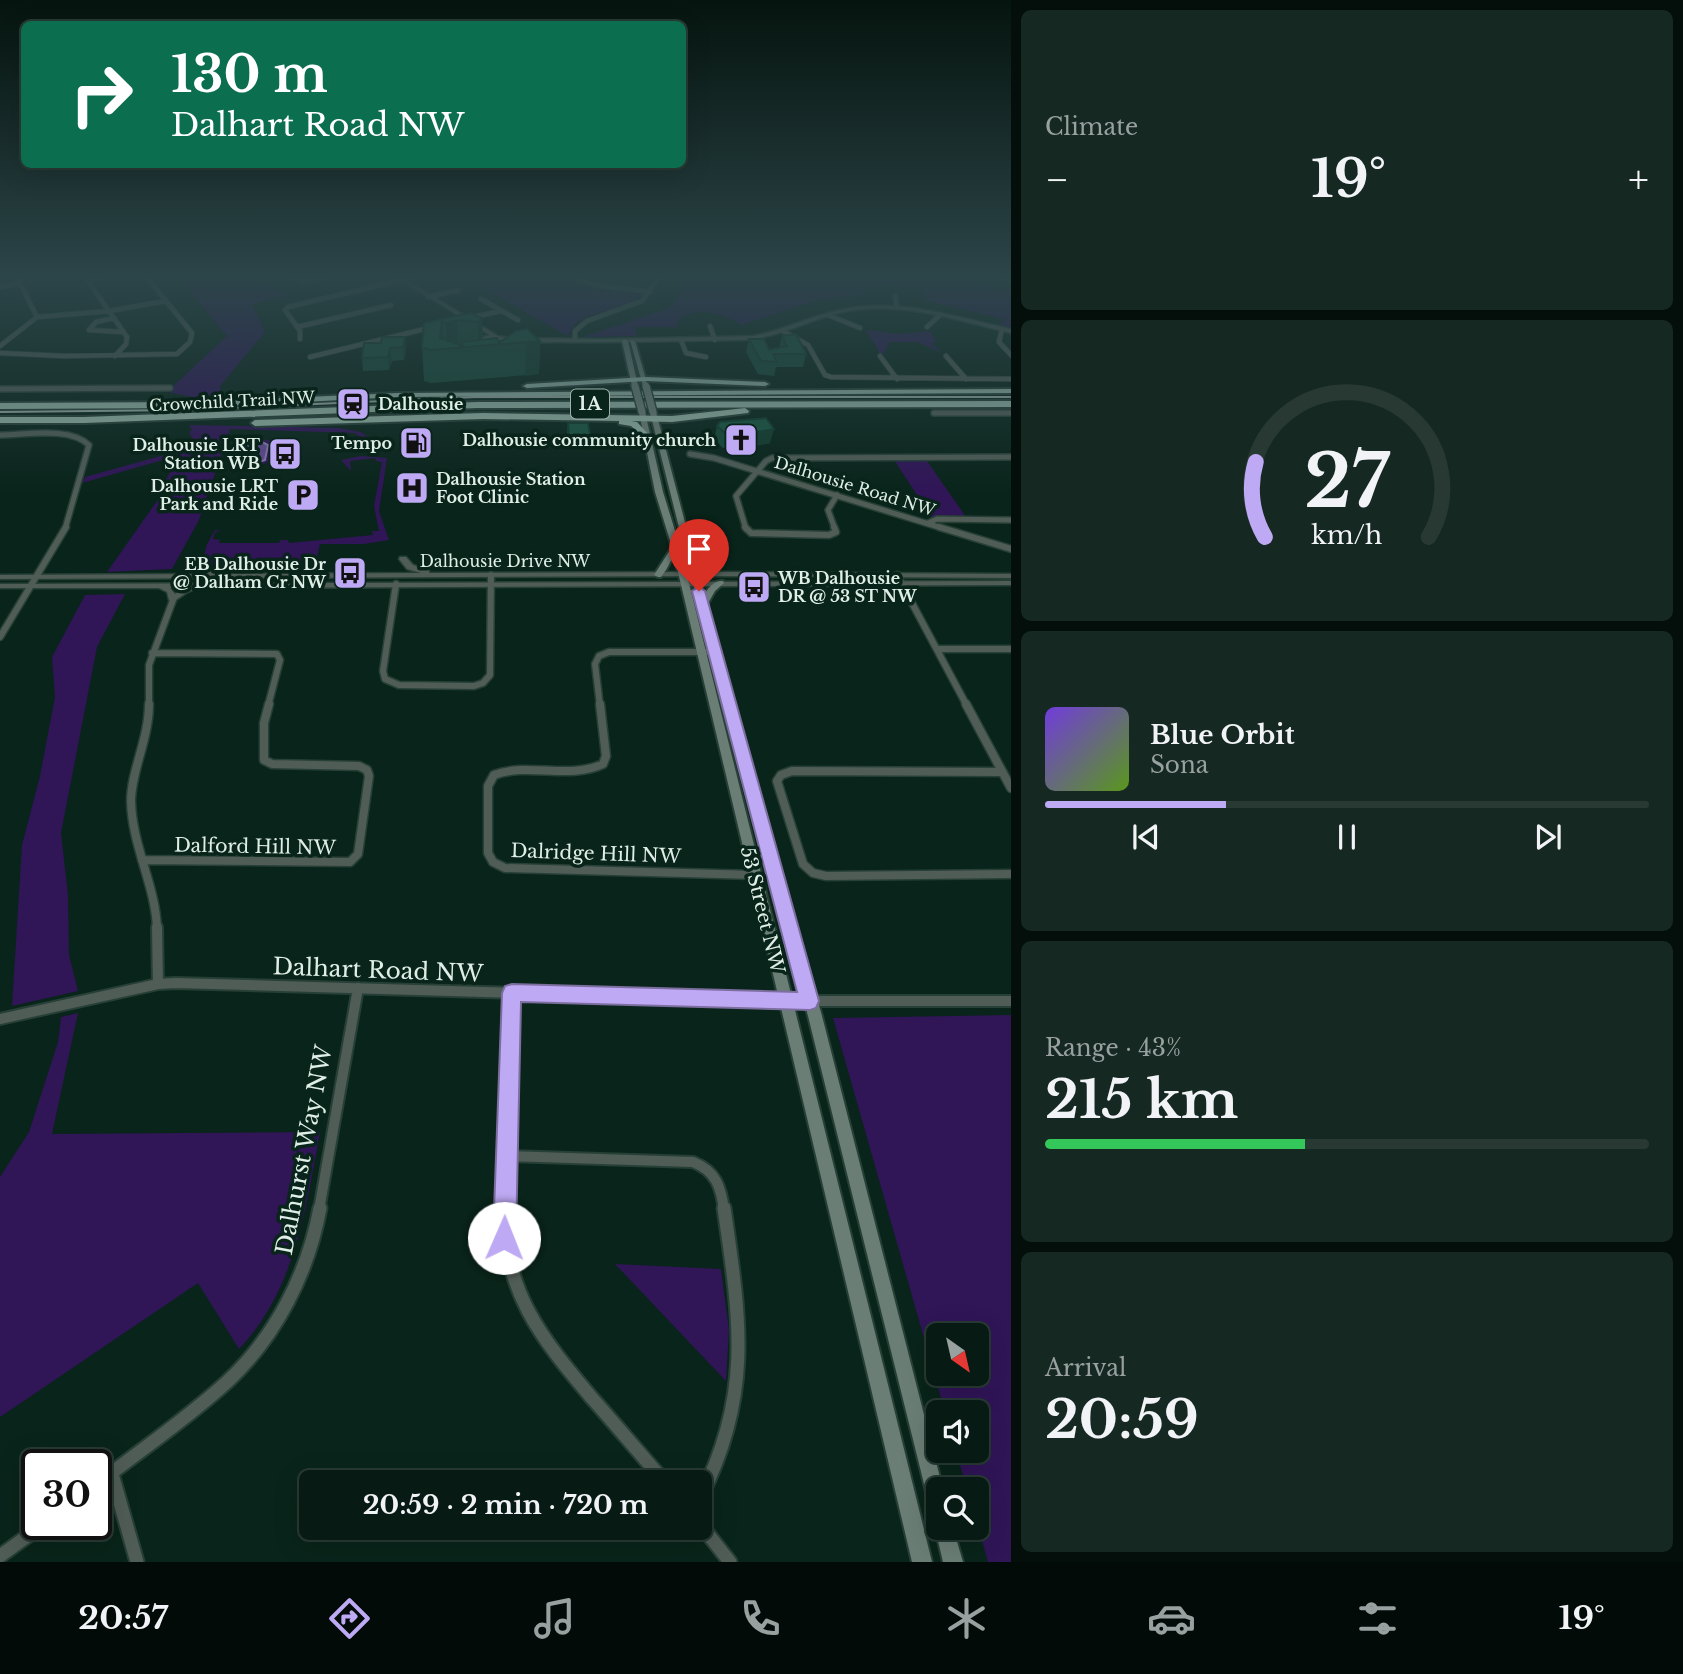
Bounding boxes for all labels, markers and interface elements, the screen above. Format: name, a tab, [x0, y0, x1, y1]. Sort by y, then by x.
text: 130 m	[171, 44, 328, 105]
icon: right	[56, 49, 147, 140]
text: Dalhart Road NW	[171, 105, 464, 145]
text: Climate	[1045, 113, 1138, 141]
text: 19°	[1311, 147, 1386, 211]
text: −	[1045, 156, 1069, 203]
text: +	[1628, 156, 1649, 203]
station icon: Dalhousie	[334, 385, 372, 423]
street label: Crowchild Trail NW	[149, 387, 315, 415]
road number: 1A	[571, 390, 609, 418]
place label: Dalhousie	[378, 394, 463, 414]
church icon: Dalhousie community church	[722, 421, 760, 459]
fuel station icon: Tempo	[397, 424, 435, 462]
place label: Dalhousie community church	[462, 430, 717, 450]
place label: Tempo	[331, 433, 392, 453]
place label: Dalhousie LRT Station WB	[132, 435, 261, 473]
bus stop icon: Dalhousie LRT Station WB	[266, 435, 304, 473]
text: 27	[1305, 436, 1391, 527]
street label: Dalhousie Road NW	[772, 452, 938, 520]
hospital icon: Dalhousie Station Foot Clinic	[393, 469, 431, 507]
place label: Dalhousie Station Foot Clinic	[436, 469, 586, 507]
place label: Dalhousie LRT Park and Ride	[150, 476, 279, 514]
parking icon: Dalhousie LRT Park and Ride	[284, 476, 322, 514]
pin	[669, 519, 729, 591]
text: km/h	[1312, 519, 1382, 550]
icon: arrive	[680, 530, 718, 568]
street label: Dalhousie Drive NW	[420, 551, 590, 571]
place label: EB Dalhousie Dr @ Dalham Cr NW	[173, 554, 326, 592]
bus stop icon: EB Dalhousie Dr @ Dalham Cr NW	[331, 554, 369, 592]
bus stop icon: WB Dalhousie DR @ 53 ST NW	[735, 568, 773, 606]
place label: WB Dalhousie DR @ 53 ST NW	[777, 568, 917, 606]
text: Blue Orbit	[1150, 719, 1295, 751]
text: Sona	[1150, 751, 1208, 779]
icon: previous	[1127, 818, 1165, 856]
icon: pause	[1328, 818, 1366, 856]
icon: next	[1529, 818, 1567, 856]
street label: Dalford Hill NW	[174, 834, 337, 859]
street label: Dalridge Hill NW	[510, 839, 682, 868]
street label: 53 Street NW	[736, 844, 790, 977]
street label: Dalhart Road NW	[272, 952, 485, 988]
text: Range · 43%	[1045, 1034, 1181, 1062]
street label: Dalhurst Way NW	[270, 1042, 338, 1257]
text: 215 km	[1045, 1068, 1238, 1132]
position arrow	[467, 1201, 541, 1275]
north arrow	[926, 1323, 989, 1386]
map controls	[926, 1323, 989, 1540]
text: Arrival	[1045, 1354, 1126, 1382]
text: 20:59	[1045, 1388, 1199, 1452]
button: sound	[926, 1400, 989, 1463]
speed limit sign: 30	[21, 1449, 112, 1540]
button: search	[926, 1477, 989, 1540]
text: 20:59 · 2 min · 720 m	[363, 1489, 648, 1521]
icon: directions	[325, 1594, 374, 1643]
icon: music	[530, 1594, 579, 1643]
icon: phone	[736, 1594, 785, 1643]
icon: climate	[942, 1594, 991, 1643]
icon: car	[1147, 1594, 1196, 1643]
icon: filters	[1353, 1594, 1402, 1643]
text: 20:57	[78, 1598, 168, 1638]
text: 19°	[1558, 1598, 1605, 1638]

